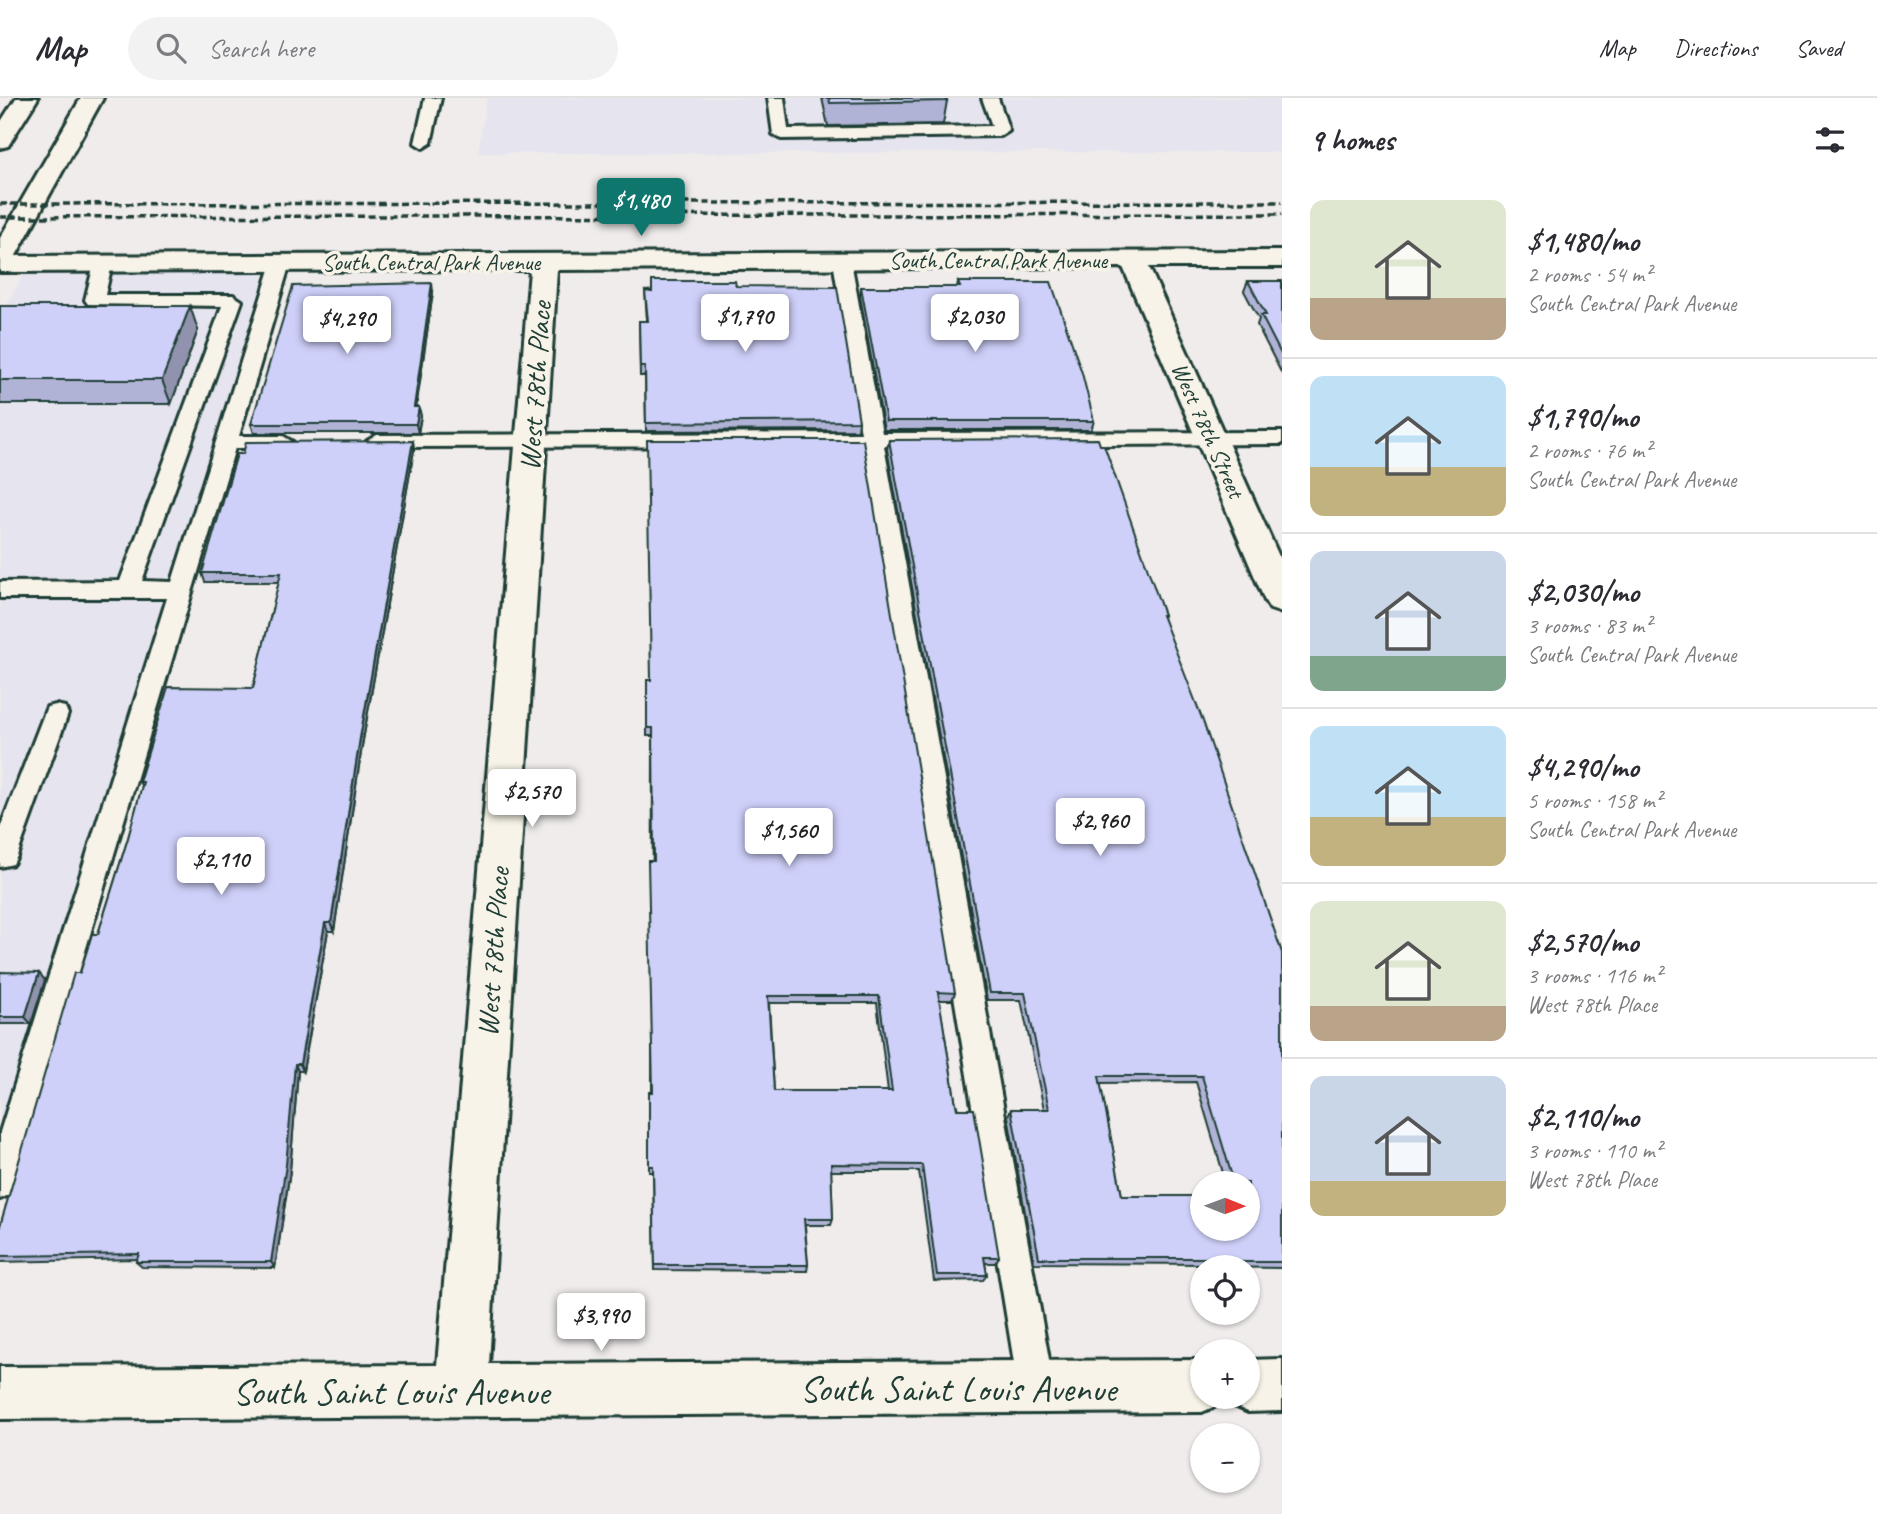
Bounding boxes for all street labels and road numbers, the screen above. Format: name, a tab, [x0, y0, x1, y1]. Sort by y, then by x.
street label: South Central Park Avenue	[889, 245, 1109, 275]
street label: South Central Park Avenue	[322, 247, 542, 277]
street label: West 78th Place	[510, 298, 560, 472]
street label: West 78th Street	[1165, 358, 1252, 504]
street label: West 78th Place	[468, 864, 518, 1038]
street label: South Saint Louis Avenue	[800, 1365, 1119, 1412]
street label: South Saint Louis Avenue	[233, 1368, 552, 1415]

